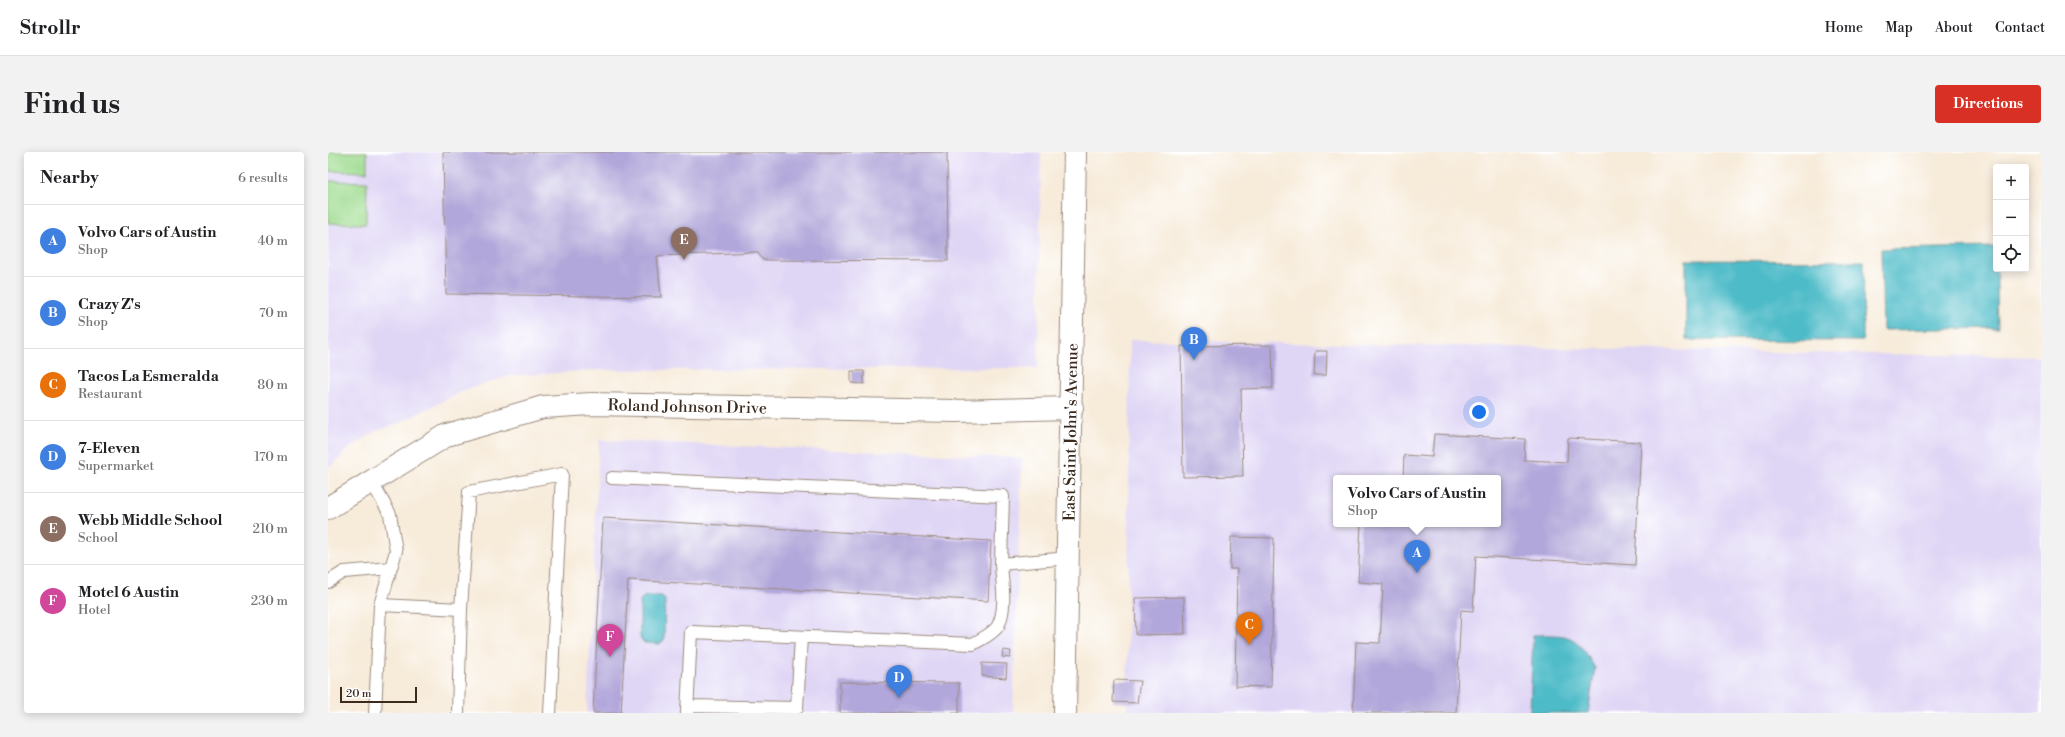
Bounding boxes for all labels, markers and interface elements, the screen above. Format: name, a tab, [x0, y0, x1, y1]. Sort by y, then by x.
text: Strollr	[20, 16, 81, 40]
text: Home	[1825, 19, 1863, 37]
text: Map	[1885, 19, 1913, 37]
text: About	[1935, 19, 1973, 37]
text: Contact	[1995, 19, 2045, 37]
button: Directions	[1935, 85, 2041, 123]
text: Find us	[24, 87, 120, 122]
map controls	[1993, 164, 2029, 272]
button: +	[1993, 164, 2029, 200]
text: Nearby	[40, 167, 99, 189]
text: 6 results	[238, 170, 288, 186]
button: −	[1993, 200, 2029, 236]
text: Volvo Cars of Austin	[78, 223, 216, 242]
pin: E	[671, 227, 697, 260]
text: A	[48, 233, 58, 249]
text: 40 m	[258, 233, 288, 249]
button: locate	[1993, 236, 2029, 272]
text: Shop	[78, 242, 108, 258]
text: Crazy Z's	[78, 295, 141, 314]
text: B	[48, 305, 58, 321]
text: 70 m	[259, 305, 288, 321]
text: Shop	[78, 314, 108, 330]
pin: B	[1181, 327, 1207, 360]
street label: East Saint John's Avenue	[1059, 343, 1083, 521]
text: Tacos La Esmeralda	[78, 367, 219, 386]
text: C	[48, 377, 58, 393]
text: 80 m	[257, 377, 288, 393]
text: Restaurant	[78, 386, 143, 402]
street label: Roland Johnson Drive	[607, 395, 767, 418]
your location	[1469, 402, 1489, 422]
text: 7-Eleven	[78, 439, 140, 458]
text: D	[48, 449, 58, 465]
text: 170 m	[254, 449, 288, 465]
text: Supermarket	[78, 458, 154, 474]
popup	[1333, 475, 1501, 527]
text: Volvo Cars of Austin	[1348, 484, 1486, 503]
text: Shop	[1348, 503, 1378, 519]
text: Webb Middle School	[78, 511, 223, 530]
text: E	[48, 521, 58, 537]
text: 210 m	[253, 521, 288, 537]
text: School	[78, 530, 118, 546]
pin: A	[1404, 540, 1430, 573]
text: Motel 6 Austin	[78, 583, 179, 602]
text: F	[48, 593, 58, 609]
text: 230 m	[251, 593, 288, 609]
text: Hotel	[78, 602, 111, 618]
pin: C	[1236, 612, 1262, 645]
pin: F	[597, 624, 623, 657]
pin: D	[886, 665, 912, 698]
scale bar	[340, 685, 417, 704]
text: 20 m	[346, 687, 371, 701]

